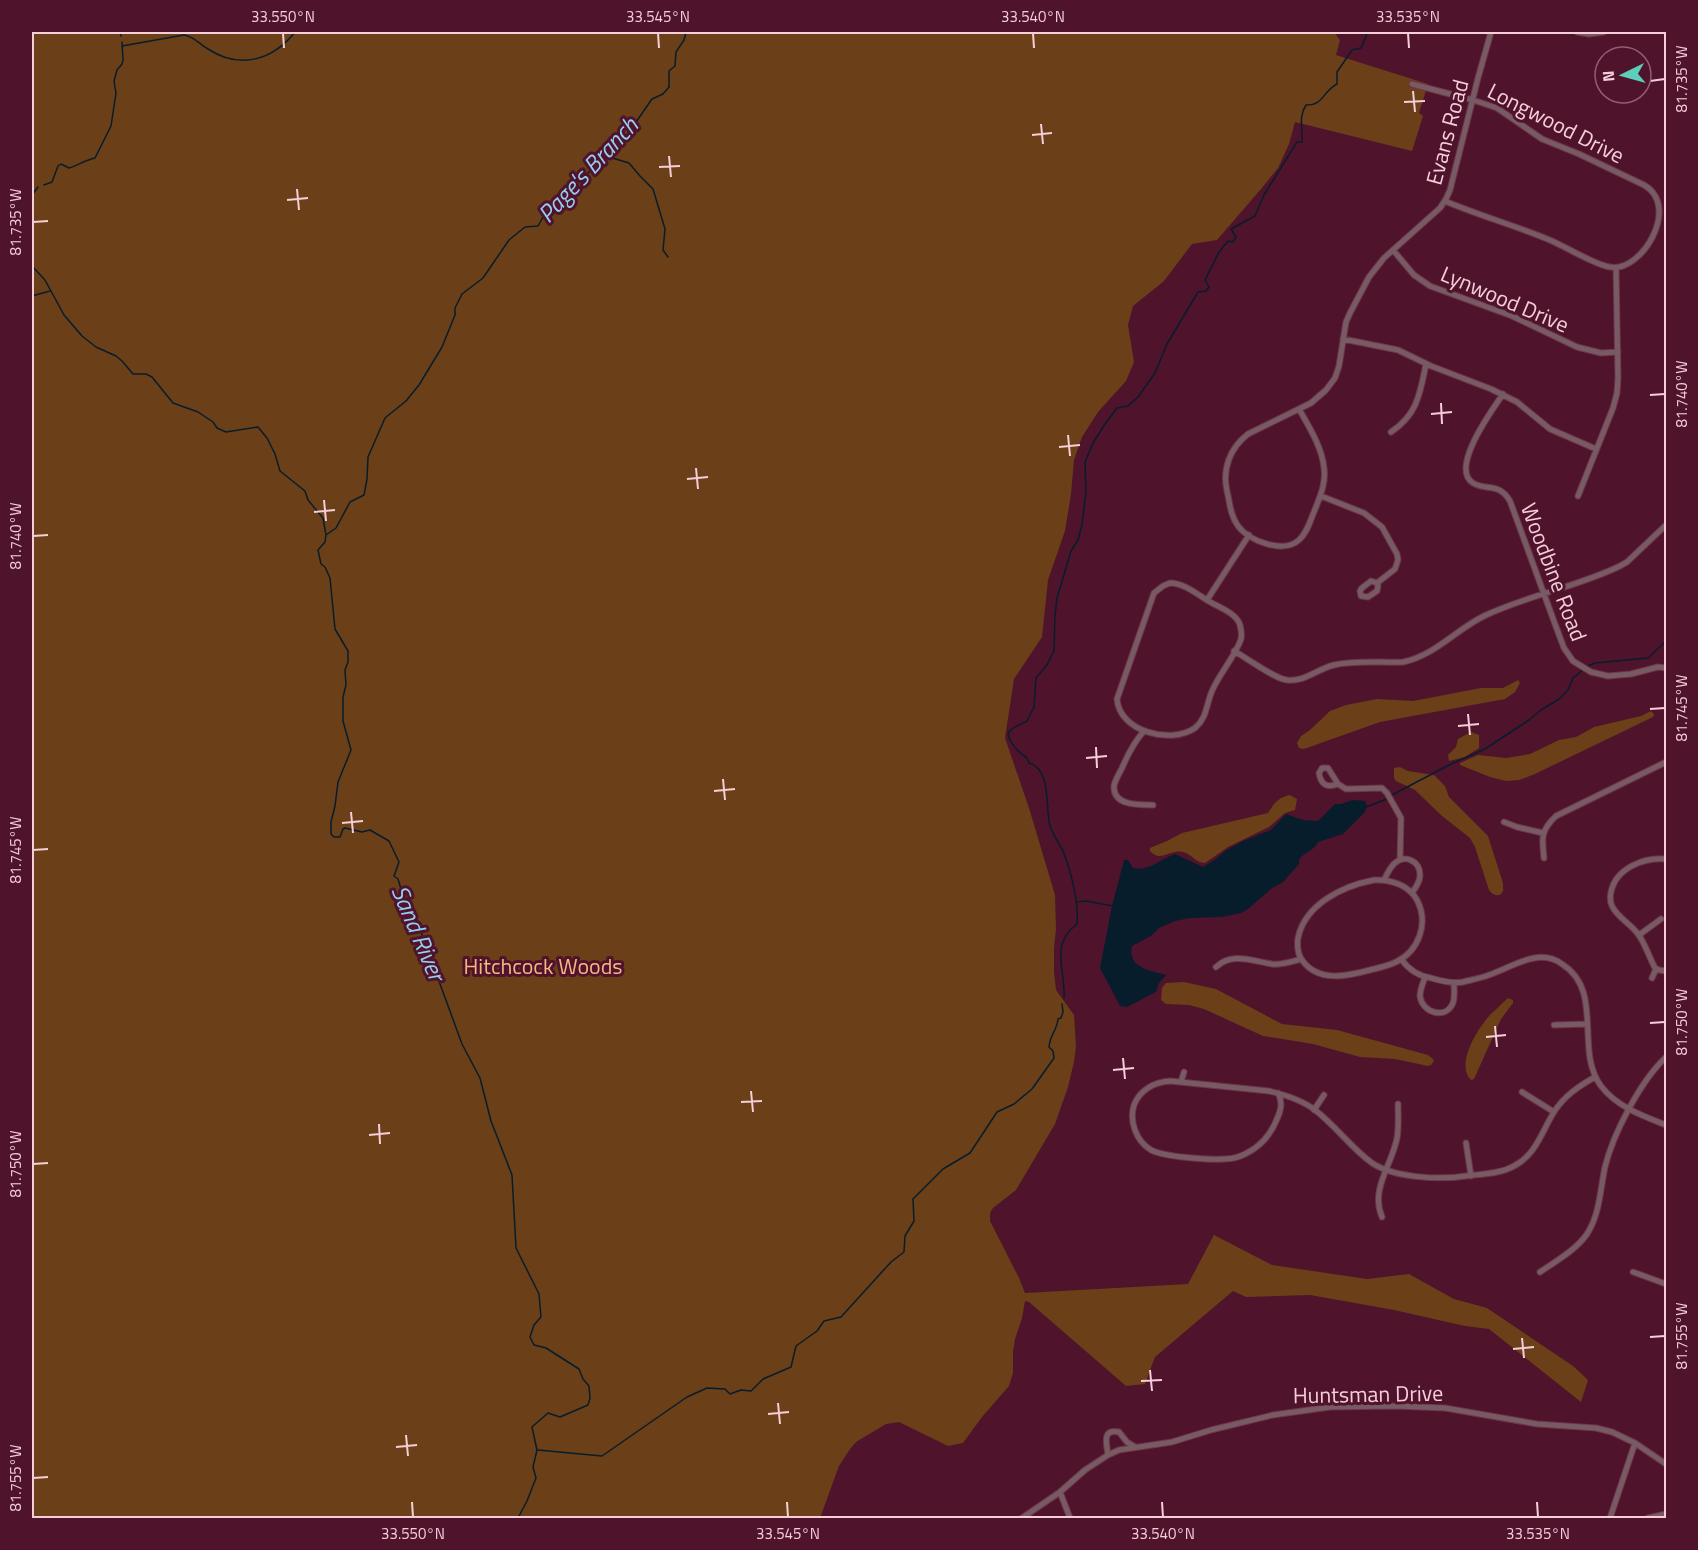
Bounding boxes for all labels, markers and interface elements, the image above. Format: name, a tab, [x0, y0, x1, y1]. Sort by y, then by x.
text: 33.550°N	[251, 5, 315, 28]
text: 33.545°N	[626, 5, 690, 28]
text: 33.540°N	[1001, 5, 1065, 28]
text: 33.535°N	[1376, 5, 1440, 28]
north arrow	[1593, 45, 1653, 105]
text: 81.735°W	[1670, 46, 1693, 112]
text: N	[1596, 70, 1620, 83]
street label: Longwood Drive	[1482, 74, 1630, 172]
street label: Evans Road	[1417, 76, 1477, 188]
water label: Page's Branch	[529, 108, 647, 230]
text: 81.735°W	[4, 189, 27, 255]
street label: Lynwood Drive	[1436, 257, 1574, 341]
text: 81.740°W	[1670, 361, 1693, 427]
street label: Woodbine Road	[1512, 498, 1596, 646]
text: 81.740°W	[4, 503, 27, 569]
text: 81.745°W	[1670, 675, 1693, 741]
text: 81.745°W	[4, 817, 27, 883]
water label: Sand River	[383, 879, 457, 989]
park label: Hitchcock Woods	[464, 949, 623, 983]
text: 81.750°W	[1670, 989, 1693, 1055]
text: 81.750°W	[4, 1131, 27, 1197]
text: 81.755°W	[1670, 1303, 1693, 1369]
street label: Huntsman Drive	[1293, 1376, 1443, 1412]
text: 81.755°W	[4, 1445, 27, 1511]
text: 33.550°N	[381, 1522, 445, 1545]
text: 33.545°N	[756, 1522, 820, 1545]
text: 33.540°N	[1131, 1522, 1195, 1545]
text: 33.535°N	[1506, 1522, 1570, 1545]

